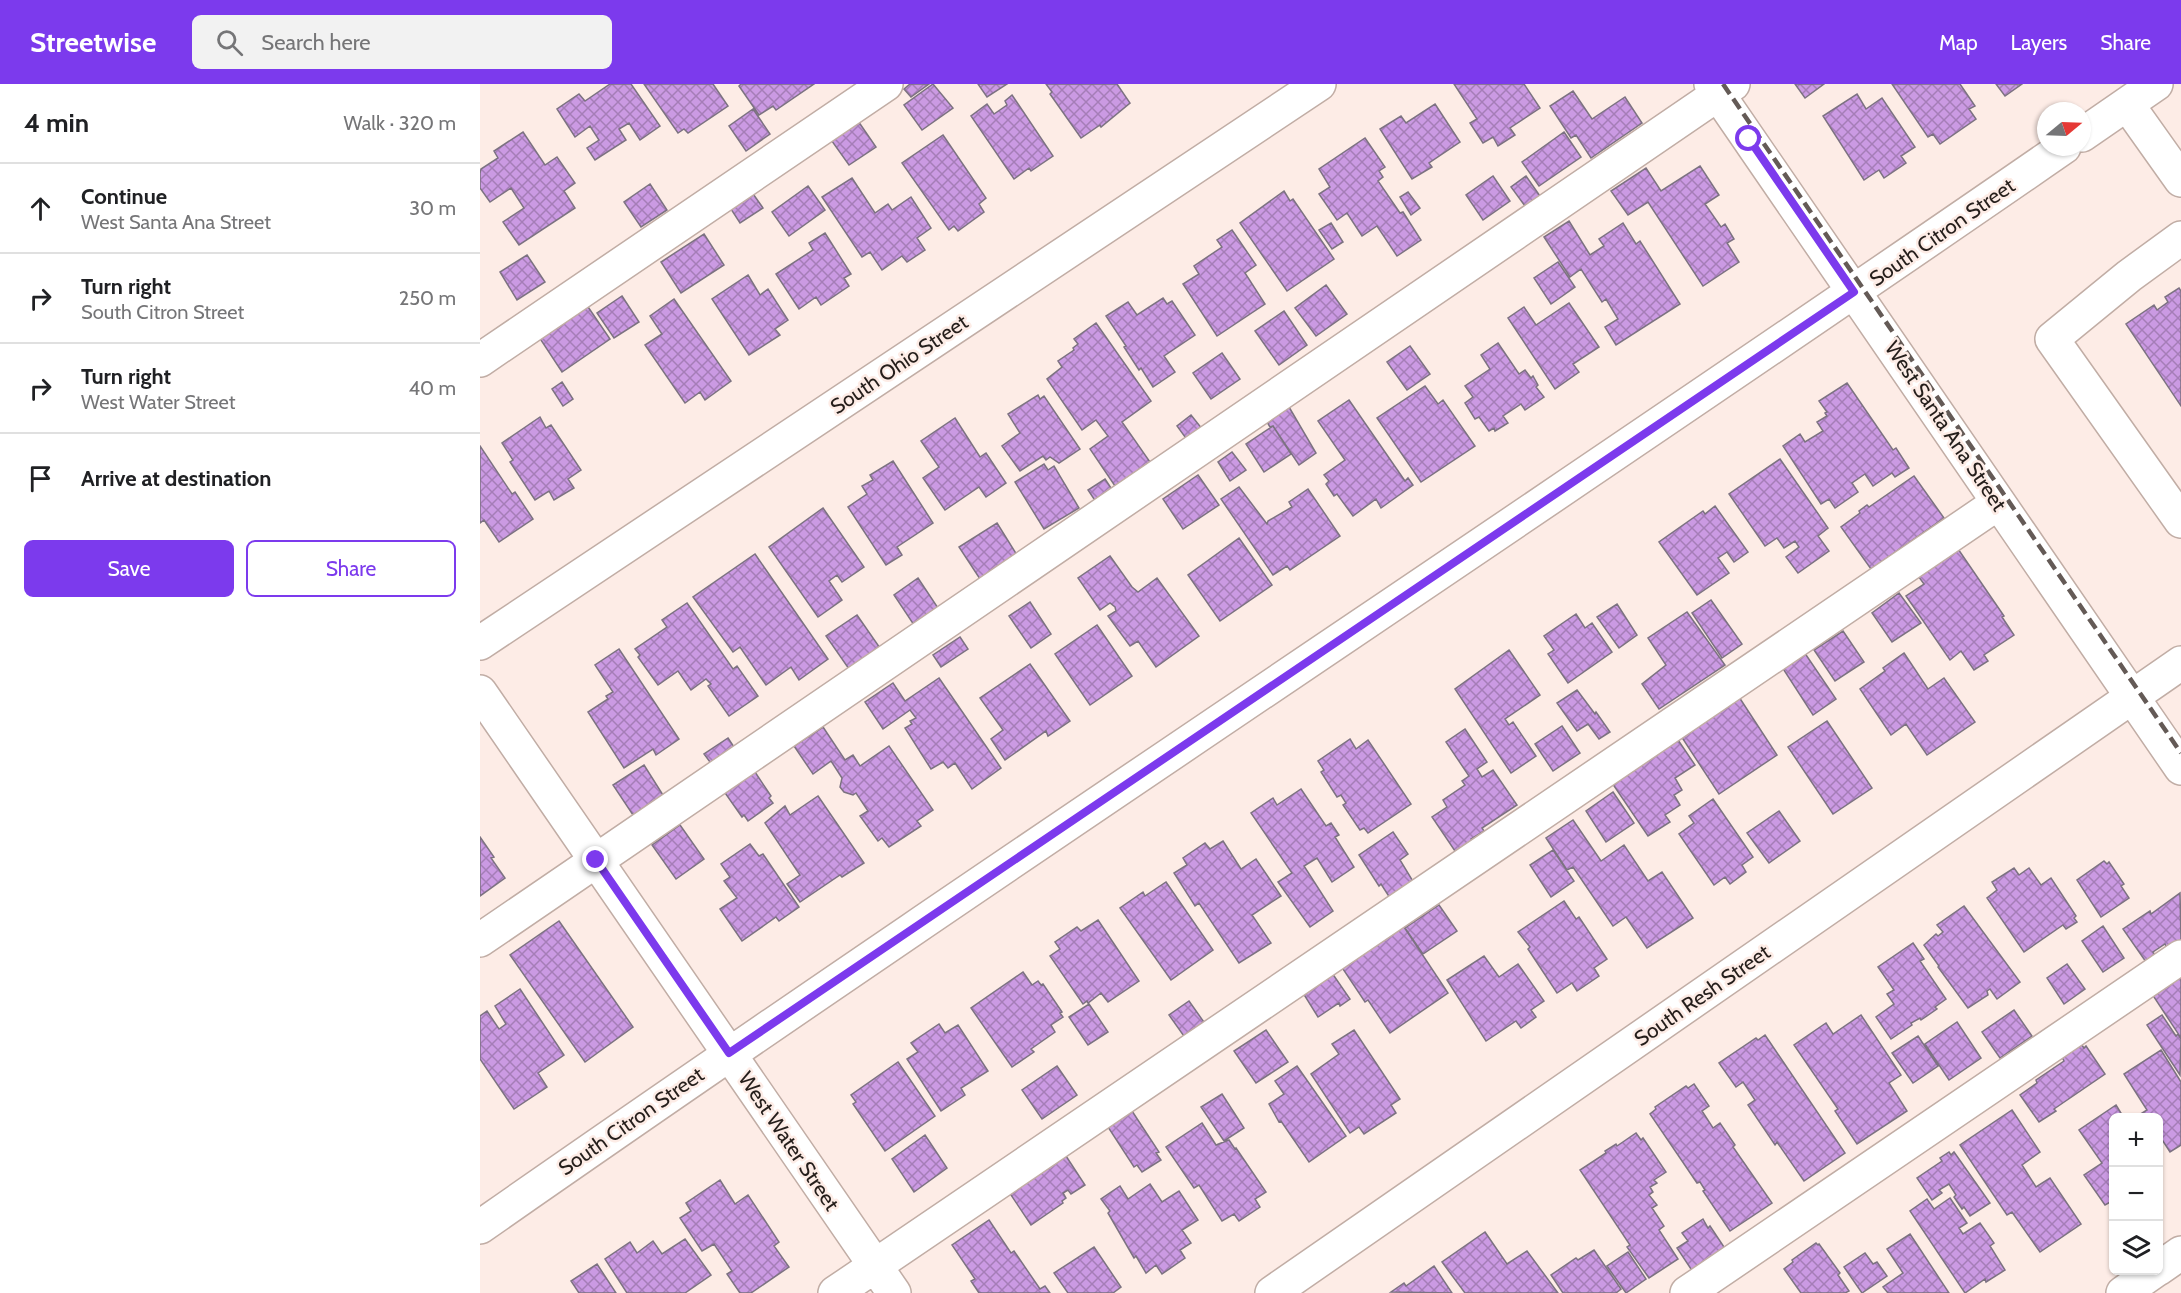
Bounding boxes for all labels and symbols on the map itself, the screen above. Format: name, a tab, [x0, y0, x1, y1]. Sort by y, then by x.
north arrow	[2037, 102, 2091, 156]
route start	[1735, 125, 1761, 151]
street label: South Citron Street	[1865, 173, 2019, 291]
street label: South Ohio Street	[826, 309, 972, 419]
street label: West Santa Ana Street	[1880, 336, 2012, 516]
route end	[582, 846, 608, 872]
street label: South Resh Street	[1629, 939, 1775, 1051]
street label: South Citron Street	[554, 1062, 708, 1180]
street label: West Water Street	[733, 1067, 845, 1215]

